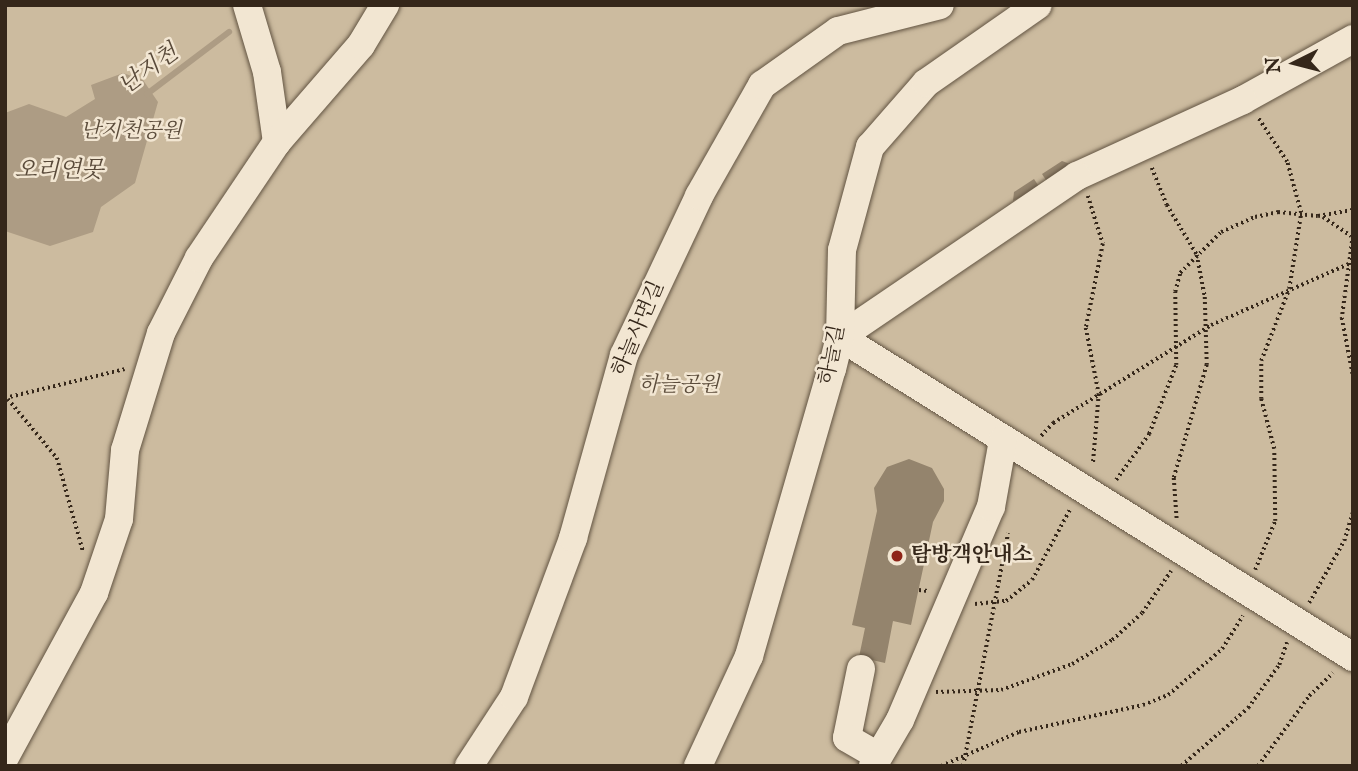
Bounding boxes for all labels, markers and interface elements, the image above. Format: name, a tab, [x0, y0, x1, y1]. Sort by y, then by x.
north arrow	[1260, 28, 1330, 98]
water label: 난지천	[114, 39, 184, 101]
text: N	[1261, 56, 1287, 75]
park label: 난지천공원	[80, 119, 182, 145]
water label: 오리연못	[15, 157, 103, 185]
street label: 하늘사면길	[608, 277, 670, 381]
street label: 하늘길	[815, 323, 851, 387]
park label: 하늘공원	[638, 373, 720, 399]
place label: 탐방객안내소	[911, 543, 1033, 569]
marker: 탐방객안내소	[889, 548, 905, 564]

